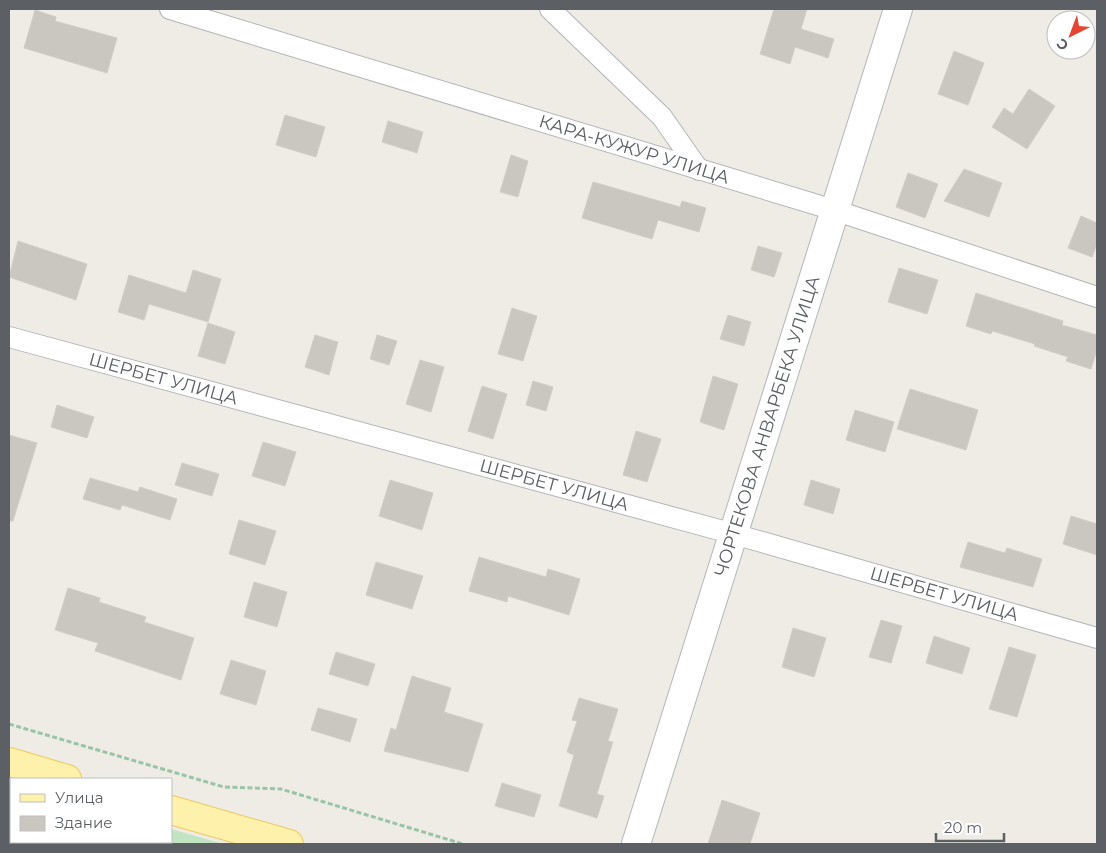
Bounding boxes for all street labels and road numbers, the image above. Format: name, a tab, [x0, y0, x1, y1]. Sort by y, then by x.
street label: КАРА-КУЖУР УЛИЦА	[536, 110, 733, 189]
street label: ЧОРТЕКОВА АНВАРБЕКА УЛИЦА	[710, 273, 825, 579]
street label: ШЕРБЕТ УЛИЦА	[86, 348, 241, 410]
street label: ШЕРБЕТ УЛИЦА	[477, 454, 632, 516]
street label: ШЕРБЕТ УЛИЦА	[867, 563, 1022, 626]

